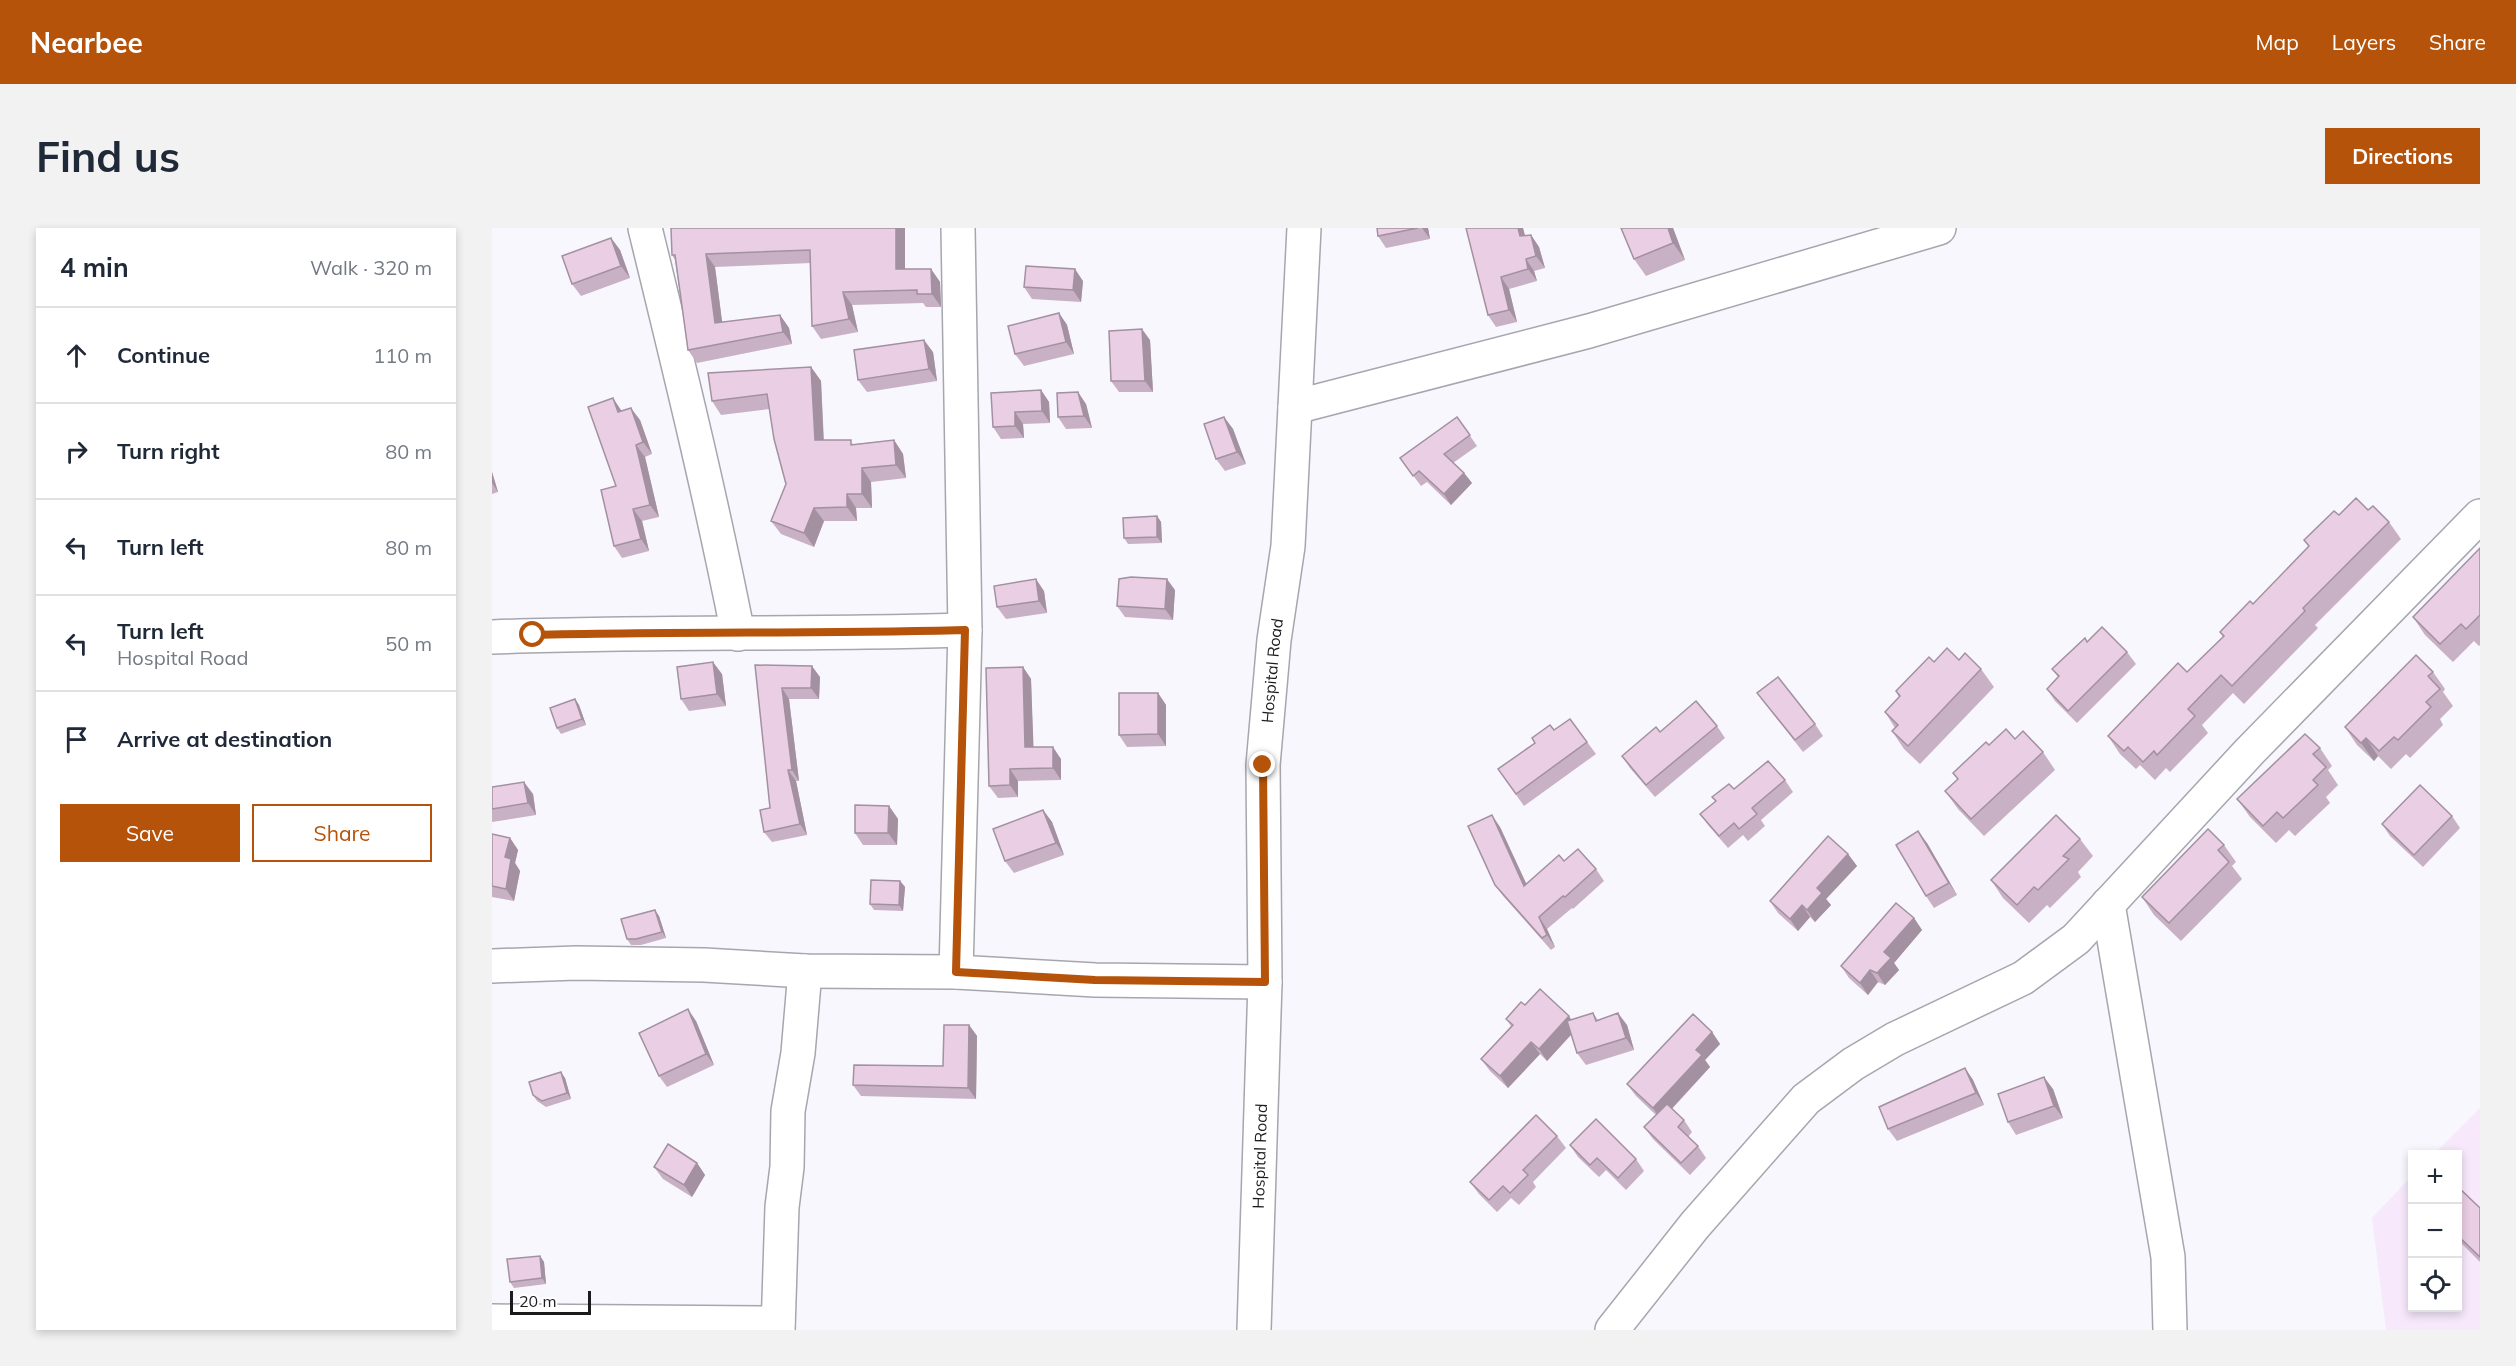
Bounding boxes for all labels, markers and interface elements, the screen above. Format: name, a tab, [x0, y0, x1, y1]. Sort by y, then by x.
text: Nearbee	[30, 25, 143, 60]
text: Map	[2256, 29, 2299, 55]
text: Layers	[2332, 29, 2396, 55]
text: Share	[2429, 29, 2486, 55]
button: Directions	[2325, 128, 2480, 184]
text: Find us	[36, 130, 180, 183]
text: 4 min	[60, 251, 129, 284]
text: Walk · 320 m	[310, 255, 432, 280]
icon: ahead	[60, 339, 93, 372]
text: Continue	[117, 341, 210, 369]
text: 110 m	[373, 343, 432, 368]
icon: right	[60, 435, 93, 468]
text: Turn right	[117, 437, 220, 465]
text: 80 m	[385, 439, 432, 464]
icon: left	[60, 531, 93, 564]
text: Turn left	[117, 533, 204, 561]
text: 80 m	[385, 535, 432, 560]
text: Turn left	[117, 617, 204, 645]
street label: Hospital Road	[1257, 617, 1287, 724]
route start	[519, 621, 545, 647]
icon: left	[60, 627, 93, 660]
text: 50 m	[385, 631, 432, 656]
text: Hospital Road	[117, 645, 248, 670]
icon: arrive	[60, 723, 93, 756]
text: Arrive at destination	[117, 725, 332, 753]
route end	[1249, 751, 1275, 777]
button: Save	[60, 804, 240, 862]
button: Share	[252, 804, 432, 862]
street label: Hospital Road	[1248, 1103, 1271, 1209]
map controls	[2408, 1150, 2462, 1312]
button: +	[2408, 1150, 2462, 1204]
button: −	[2408, 1204, 2462, 1258]
button: locate	[2408, 1258, 2462, 1312]
scale bar	[510, 1288, 591, 1316]
text: 20 m	[519, 1291, 556, 1311]

